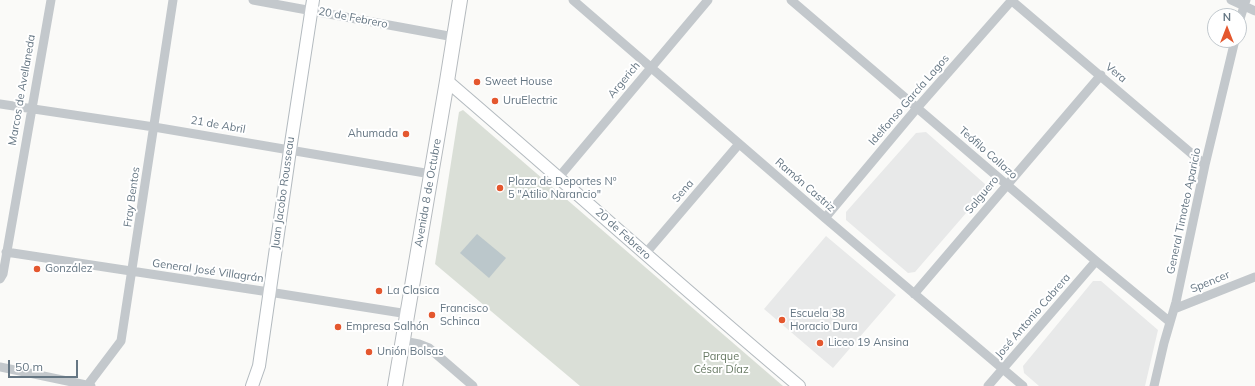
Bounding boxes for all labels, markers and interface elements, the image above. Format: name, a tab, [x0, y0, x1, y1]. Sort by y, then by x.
street label: 20 de Febrero	[317, 5, 389, 31]
north arrow	[1207, 8, 1247, 48]
text: N	[1223, 10, 1231, 24]
street label: Marcos de Avellaneda	[6, 34, 38, 146]
street label: Idelfonso García Lagos	[866, 52, 952, 148]
street label: Argerich	[605, 59, 643, 101]
street label: Vera	[1103, 60, 1129, 86]
place label: Sweet House	[485, 75, 552, 89]
marker: Sweet House	[472, 77, 482, 87]
place label: UruElectric	[503, 94, 558, 108]
marker: UruElectric	[490, 96, 500, 106]
street label: 21 de Abril	[190, 114, 246, 136]
street label: Teófilo Collazo	[956, 124, 1020, 182]
place label: Ahumada	[348, 127, 398, 141]
marker: Ahumada	[401, 129, 411, 139]
street label: Juan Jacobo Rousseau	[269, 136, 297, 250]
street label: Avenida 8 de Octubre	[412, 138, 444, 248]
street label: General Timoteo Aparicio	[1164, 147, 1204, 275]
street label: Ramón Castriz	[772, 155, 838, 215]
street label: Fray Bentos	[121, 166, 143, 228]
street label: Salguero	[962, 173, 1002, 217]
place label: Plaza de Deportes Nº 5 "Atilio Narancio"	[508, 175, 616, 201]
street label: Sena	[670, 177, 696, 205]
marker: Plaza de Deportes Nº 5 "Atilio Narancio"	[495, 183, 505, 193]
street label: 20 de Febrero	[593, 206, 653, 262]
street label: General José Villagrán	[151, 257, 265, 285]
place label: González	[45, 262, 92, 276]
marker: González	[32, 264, 42, 274]
street label: Spencer	[1188, 268, 1232, 296]
street label: José Antonio Cabrera	[993, 271, 1073, 361]
place label: La Clasica	[387, 284, 439, 298]
marker: La Clasica	[374, 286, 384, 296]
place label: Francisco Schinca	[440, 302, 488, 328]
place label: Escuela 38 Horacio Dura	[790, 307, 858, 333]
marker: Francisco Schinca	[427, 310, 437, 320]
marker: Escuela 38 Horacio Dura	[777, 315, 787, 325]
place label: Empresa Salhón	[346, 320, 429, 334]
marker: Empresa Salhón	[333, 322, 343, 332]
place label: Liceo 19 Ansina	[828, 336, 909, 350]
marker: Liceo 19 Ansina	[815, 338, 825, 348]
place label: Unión Bolsas	[377, 345, 444, 359]
marker: Unión Bolsas	[364, 347, 374, 357]
park label: Parque César Díaz	[693, 350, 749, 376]
scale bar	[10, 352, 80, 378]
text: 50 m	[15, 359, 43, 374]

